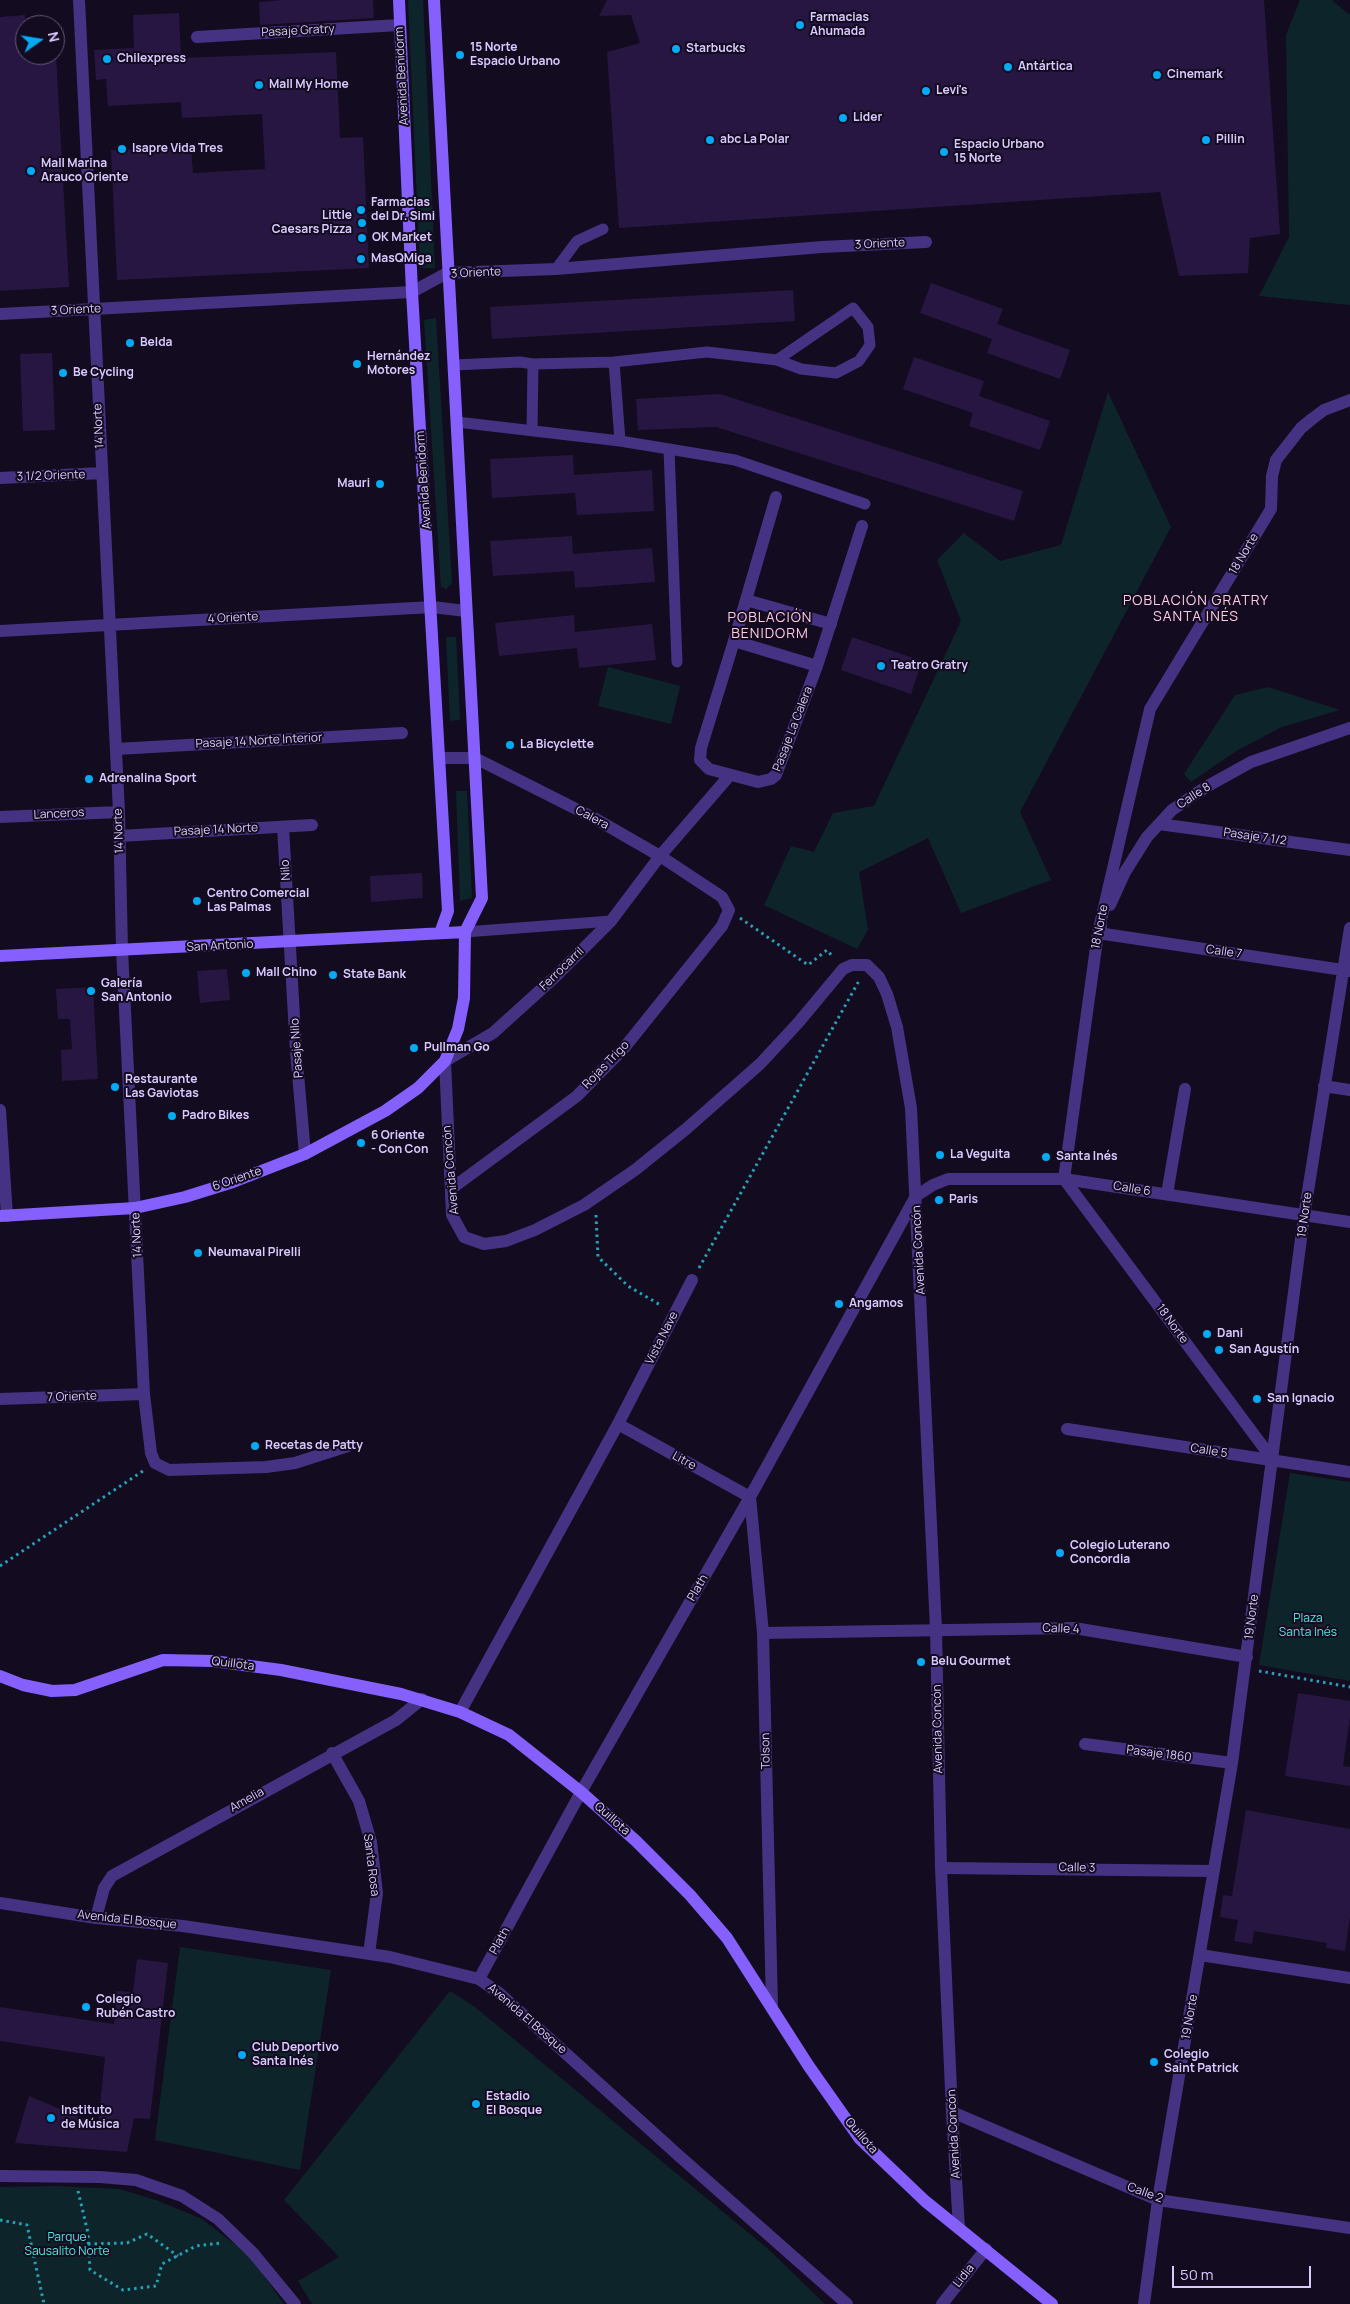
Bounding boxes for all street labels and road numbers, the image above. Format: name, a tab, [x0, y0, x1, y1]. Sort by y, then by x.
street label: Pasaje Gratry	[261, 22, 335, 40]
street label: Avenida Benidorm	[392, 26, 412, 126]
street label: 3 Oriente	[854, 235, 906, 253]
street label: 3 Oriente	[450, 264, 502, 282]
street label: 3 Oriente	[50, 301, 102, 319]
street label: 14 Norte	[91, 403, 107, 449]
street label: Avenida Benidorm	[413, 430, 435, 530]
street label: 3 1/2 Oriente	[16, 468, 86, 484]
street label: 18 Norte	[1226, 531, 1262, 577]
street label: 4 Oriente	[207, 609, 259, 627]
street label: Pasaje La Calera	[770, 684, 816, 774]
street label: Pasaje 14 Norte Interior	[195, 730, 323, 752]
street label: Calle 8	[1174, 780, 1214, 812]
street label: Calera	[573, 803, 611, 833]
street label: Lanceros	[33, 805, 85, 823]
street label: 14 Norte	[111, 808, 127, 854]
street label: Pasaje 14 Norte	[173, 821, 259, 839]
street label: Pasaje 7 1/2	[1223, 825, 1287, 849]
street label: Nilo	[278, 859, 294, 881]
street label: 18 Norte	[1089, 903, 1111, 951]
street label: San Antonio	[186, 937, 254, 955]
street label: Calle 7	[1205, 942, 1243, 962]
street label: Ferrocarril	[537, 944, 587, 994]
street label: Pasaje Nilo	[288, 1018, 306, 1078]
street label: Rojas Trigo	[580, 1038, 632, 1092]
street label: Avenida Concón	[440, 1125, 462, 1215]
street label: 6 Oriente	[210, 1164, 264, 1194]
street label: Calle 6	[1112, 1179, 1152, 1199]
street label: 19 Norte	[1295, 1191, 1315, 1239]
street label: Avenida Concón	[909, 1205, 929, 1295]
street label: 14 Norte	[129, 1212, 145, 1258]
street label: 18 Norte	[1153, 1301, 1191, 1347]
street label: Vista Nave	[643, 1309, 681, 1367]
street label: 7 Oriente	[47, 1389, 97, 1405]
street label: Calle 5	[1190, 1441, 1228, 1461]
street label: Litre	[670, 1449, 698, 1473]
street label: Plath	[685, 1572, 711, 1604]
street label: 19 Norte	[1242, 1593, 1262, 1641]
street label: Calle 4	[1042, 1621, 1080, 1637]
street label: Quillota	[211, 1654, 255, 1674]
street label: Avenida Concón	[930, 1684, 946, 1774]
street label: Tolson	[758, 1733, 774, 1769]
street label: Pasaje 1860	[1126, 1743, 1192, 1765]
street label: Amelia	[227, 1785, 267, 1815]
street label: Quillota	[591, 1799, 633, 1839]
street label: Santa Rosa	[360, 1833, 382, 1897]
street label: Calle 3	[1058, 1860, 1096, 1876]
street label: Avenida El Bosque	[77, 1908, 177, 1932]
street label: Plath	[487, 1925, 513, 1957]
street label: Avenida El Bosque	[485, 1981, 569, 2057]
street label: 19 Norte	[1179, 1993, 1201, 2041]
street label: Avenida Concón	[944, 2089, 964, 2179]
street label: Quillota	[842, 2115, 880, 2157]
street label: Calle 2	[1125, 2180, 1165, 2206]
street label: Lidia	[950, 2262, 978, 2290]

